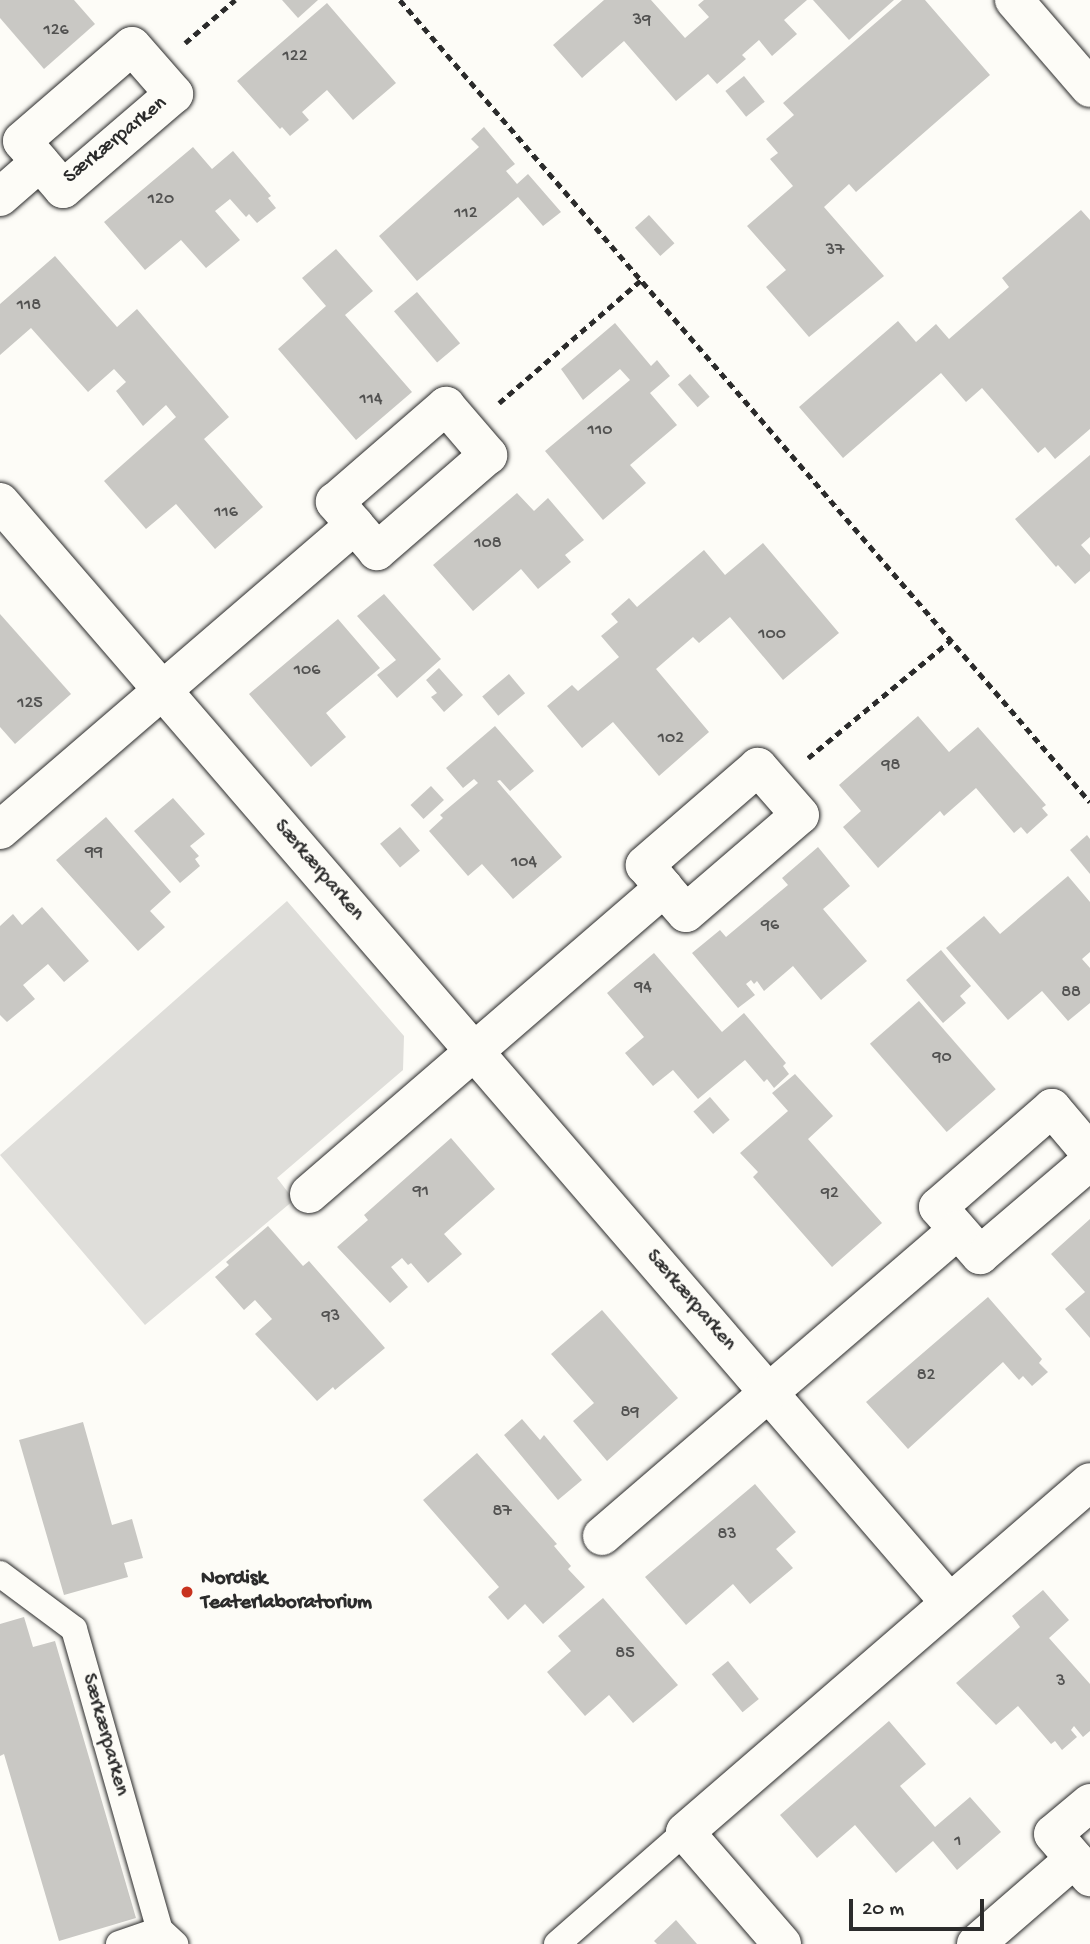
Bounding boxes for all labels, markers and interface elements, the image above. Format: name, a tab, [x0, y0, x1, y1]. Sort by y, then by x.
house number: 39	[633, 10, 651, 32]
house number: 126	[43, 20, 69, 42]
house number: 122	[283, 46, 307, 68]
street label: Særkærparken	[59, 92, 173, 190]
house number: 120	[148, 189, 174, 211]
house number: 112	[454, 203, 478, 225]
house number: 37	[826, 240, 844, 262]
house number: 118	[17, 295, 41, 317]
house number: 114	[359, 389, 383, 411]
house number: 110	[588, 420, 612, 442]
house number: 116	[214, 502, 238, 524]
house number: 108	[474, 533, 502, 555]
house number: 100	[758, 624, 786, 646]
house number: 106	[294, 660, 320, 682]
house number: 125	[17, 693, 43, 715]
house number: 102	[658, 728, 684, 750]
house number: 98	[882, 755, 900, 777]
street label: Særkærparken	[267, 815, 369, 927]
house number: 99	[85, 842, 103, 864]
house number: 104	[511, 852, 537, 874]
house number: 96	[761, 915, 779, 937]
house number: 94	[634, 977, 652, 999]
house number: 88	[1061, 982, 1081, 1004]
house number: 90	[932, 1047, 952, 1069]
house number: 91	[413, 1181, 429, 1203]
house number: 92	[821, 1183, 839, 1205]
street label: Særkærparken	[639, 1245, 741, 1357]
house number: 93	[322, 1306, 340, 1328]
house number: 82	[917, 1365, 935, 1387]
house number: 89	[621, 1402, 639, 1424]
house number: 87	[492, 1501, 512, 1523]
house number: 83	[717, 1524, 737, 1546]
place label: Nordisk Teaterlaboratorium	[201, 1567, 372, 1617]
marker: Nordisk Teaterlaboratorium	[179, 1584, 195, 1600]
house number: 85	[615, 1643, 635, 1665]
street label: Særkærparken	[75, 1671, 133, 1799]
house number: 3	[1056, 1671, 1066, 1693]
house number: 1	[954, 1831, 962, 1853]
scale bar	[852, 1884, 987, 1928]
text: 20 m	[862, 1898, 904, 1923]

